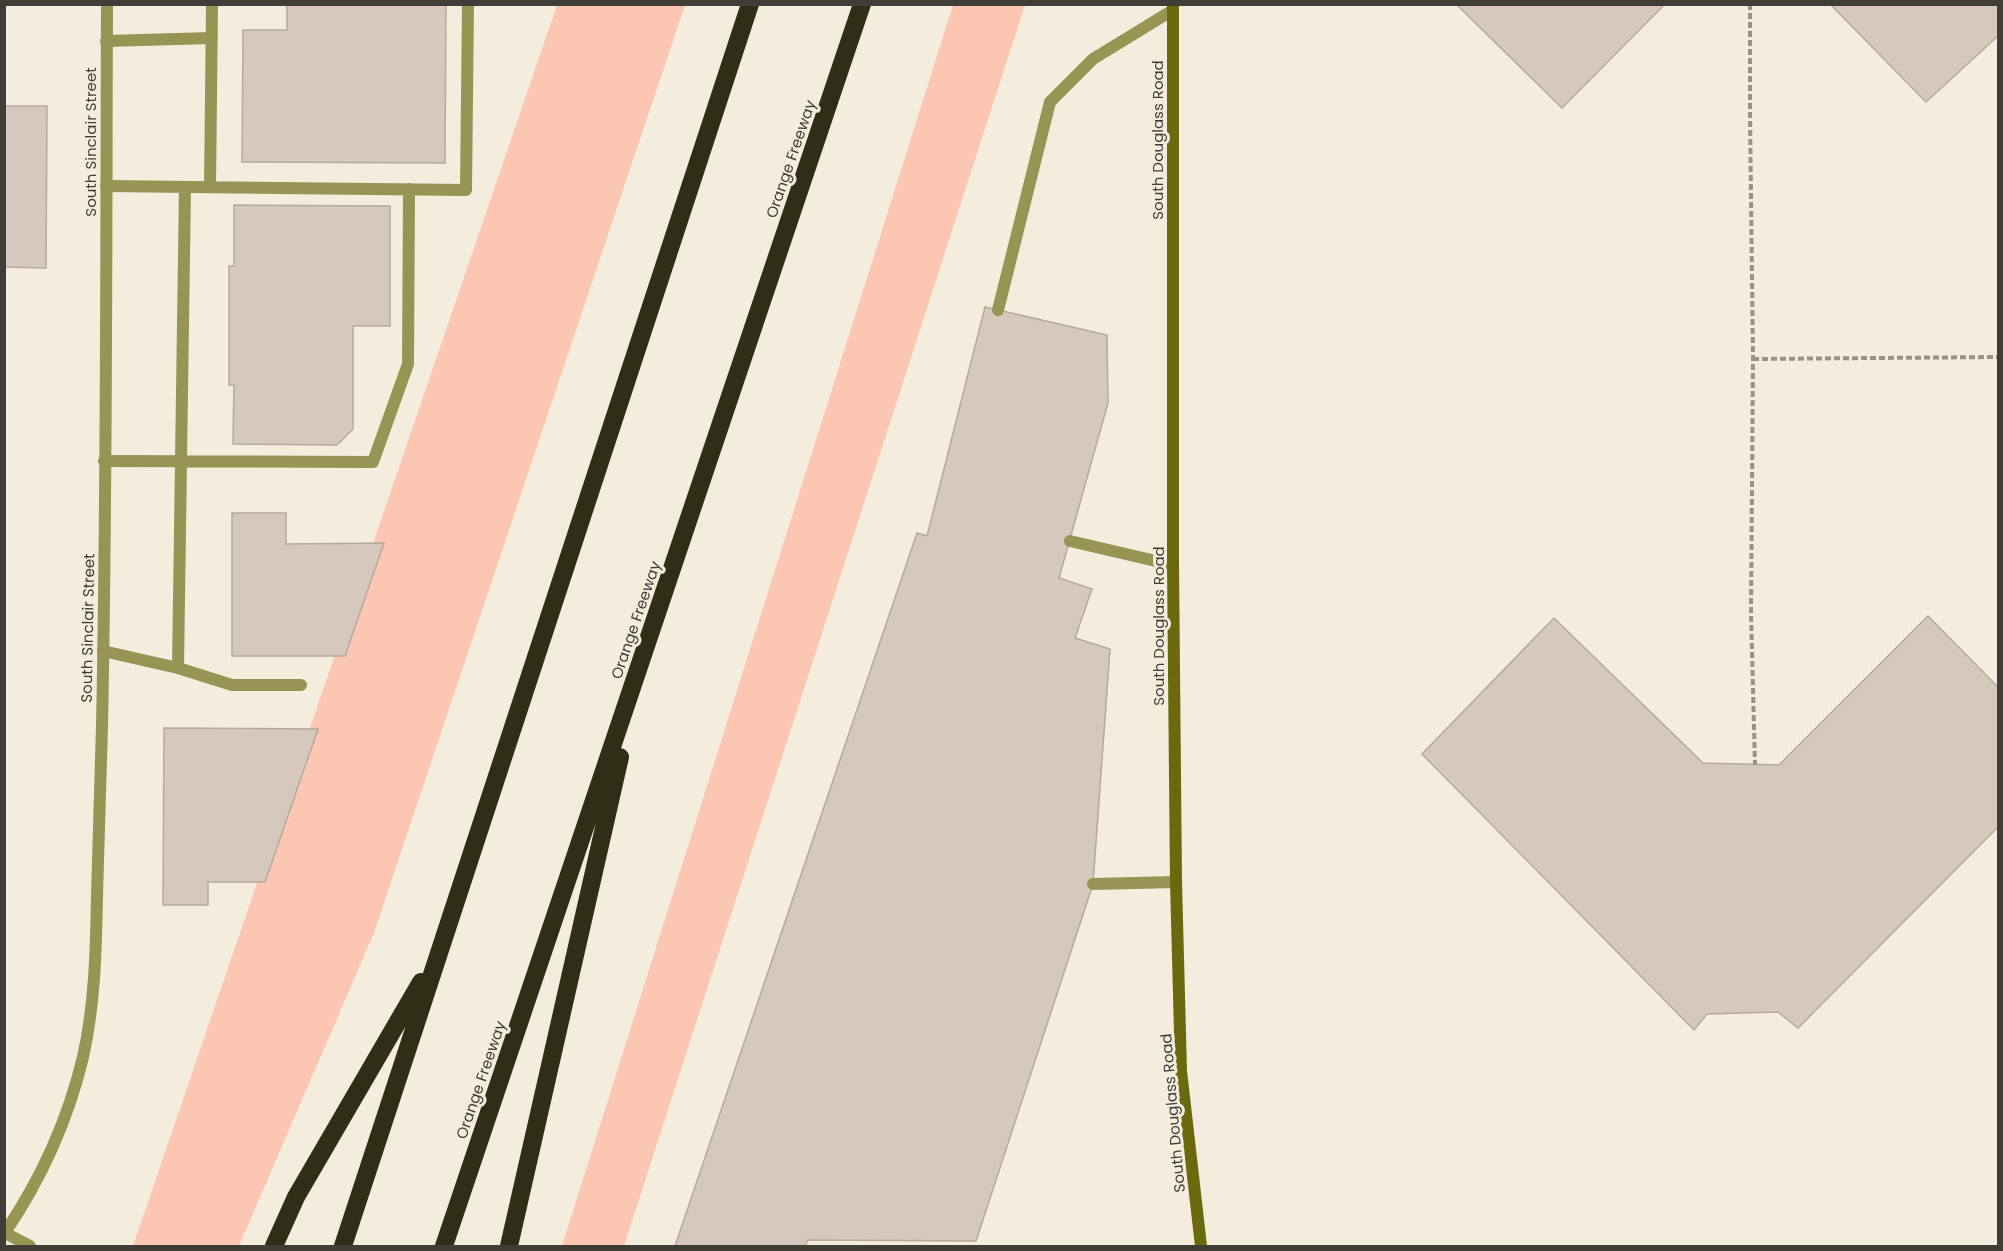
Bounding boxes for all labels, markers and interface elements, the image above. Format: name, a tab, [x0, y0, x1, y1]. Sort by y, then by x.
street label: South Douglass Road	[1147, 60, 1168, 220]
street label: South Sinclair Street	[80, 67, 101, 217]
street label: Orange Freeway	[761, 97, 821, 221]
street label: South Douglass Road	[1148, 546, 1169, 706]
street label: South Sinclair Street	[76, 553, 99, 703]
street label: Orange Freeway	[606, 558, 666, 682]
street label: Orange Freeway	[451, 1018, 511, 1142]
street label: South Douglass Road	[1155, 1033, 1190, 1193]

